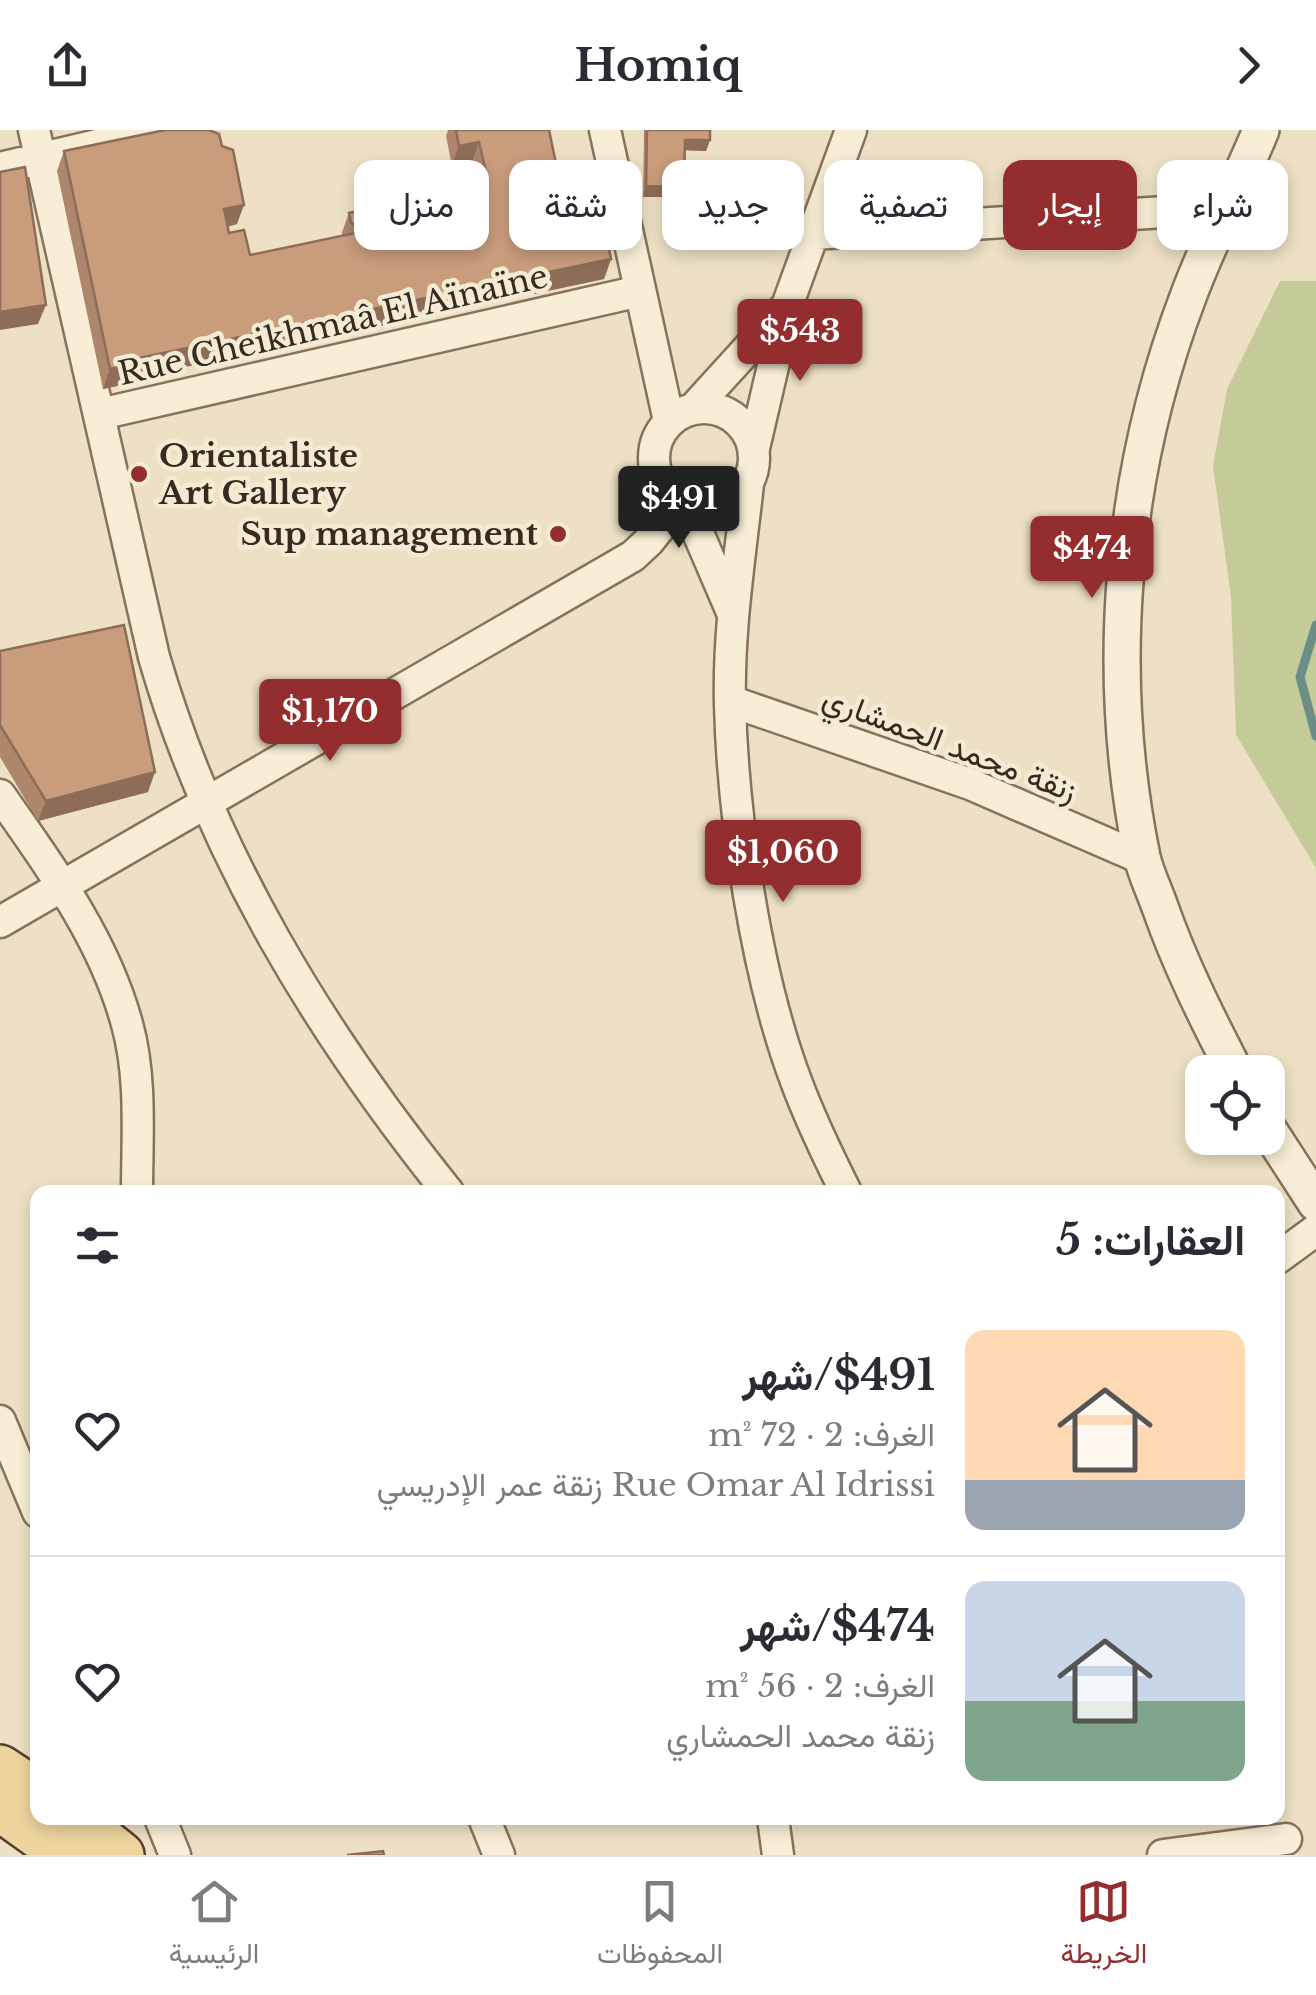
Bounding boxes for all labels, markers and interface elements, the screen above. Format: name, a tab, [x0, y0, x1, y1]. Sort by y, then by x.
text: Homiq	[574, 37, 742, 93]
icon: share	[40, 38, 95, 93]
icon: forward	[1221, 38, 1276, 93]
chip: منزل	[354, 160, 489, 250]
chip: شقة	[509, 160, 642, 250]
chip: جديد	[662, 160, 804, 250]
chip: تصفية	[824, 160, 983, 250]
chip: إيجار	[1003, 160, 1137, 250]
chip: شراء	[1157, 160, 1288, 250]
street label: Rue Cheikhmaâ El Aïnaïne	[114, 256, 552, 394]
pin: $543	[741, 299, 859, 384]
text: $543	[759, 311, 841, 351]
place label: Orientaliste Art Gallery	[158, 436, 358, 513]
marker: Orientaliste Art Gallery	[128, 463, 150, 485]
pin: $491	[620, 466, 738, 551]
text: $491	[640, 478, 718, 518]
place label: Sup management	[240, 514, 539, 554]
pin: $474	[1033, 516, 1151, 601]
marker: Sup management	[547, 523, 569, 545]
text: $474	[1052, 528, 1132, 568]
street label: زنقة محمد الحمشاري	[815, 677, 1083, 816]
pin: $1,170	[249, 679, 411, 764]
text: $1,170	[281, 691, 379, 731]
pin: $1,060	[702, 820, 864, 905]
text: $1,060	[727, 832, 839, 872]
map controls	[1185, 1055, 1285, 1155]
button: locate	[1185, 1055, 1285, 1155]
text: العقارات: 5	[1056, 1214, 1245, 1266]
icon: filters	[70, 1218, 125, 1273]
text: $491/شهر	[742, 1349, 935, 1401]
icon: home	[1045, 1370, 1165, 1490]
icon: heart	[70, 1403, 125, 1458]
text: الغرف: 2 · 72 m²	[708, 1415, 935, 1455]
text: Rue Omar Al Idrissi زنقة عمر الإدريسي	[377, 1465, 935, 1505]
text: $474/شهر	[740, 1600, 935, 1652]
icon: home	[1045, 1621, 1165, 1741]
icon: heart	[70, 1654, 125, 1709]
text: الغرف: 2 · 56 m²	[705, 1666, 935, 1706]
text: زنقة محمد الحمشاري	[666, 1716, 935, 1756]
tab: الرئيسية	[169, 1874, 259, 1978]
tab: المحفوظات	[597, 1874, 723, 1978]
tab: الخريطة	[1061, 1874, 1147, 1978]

